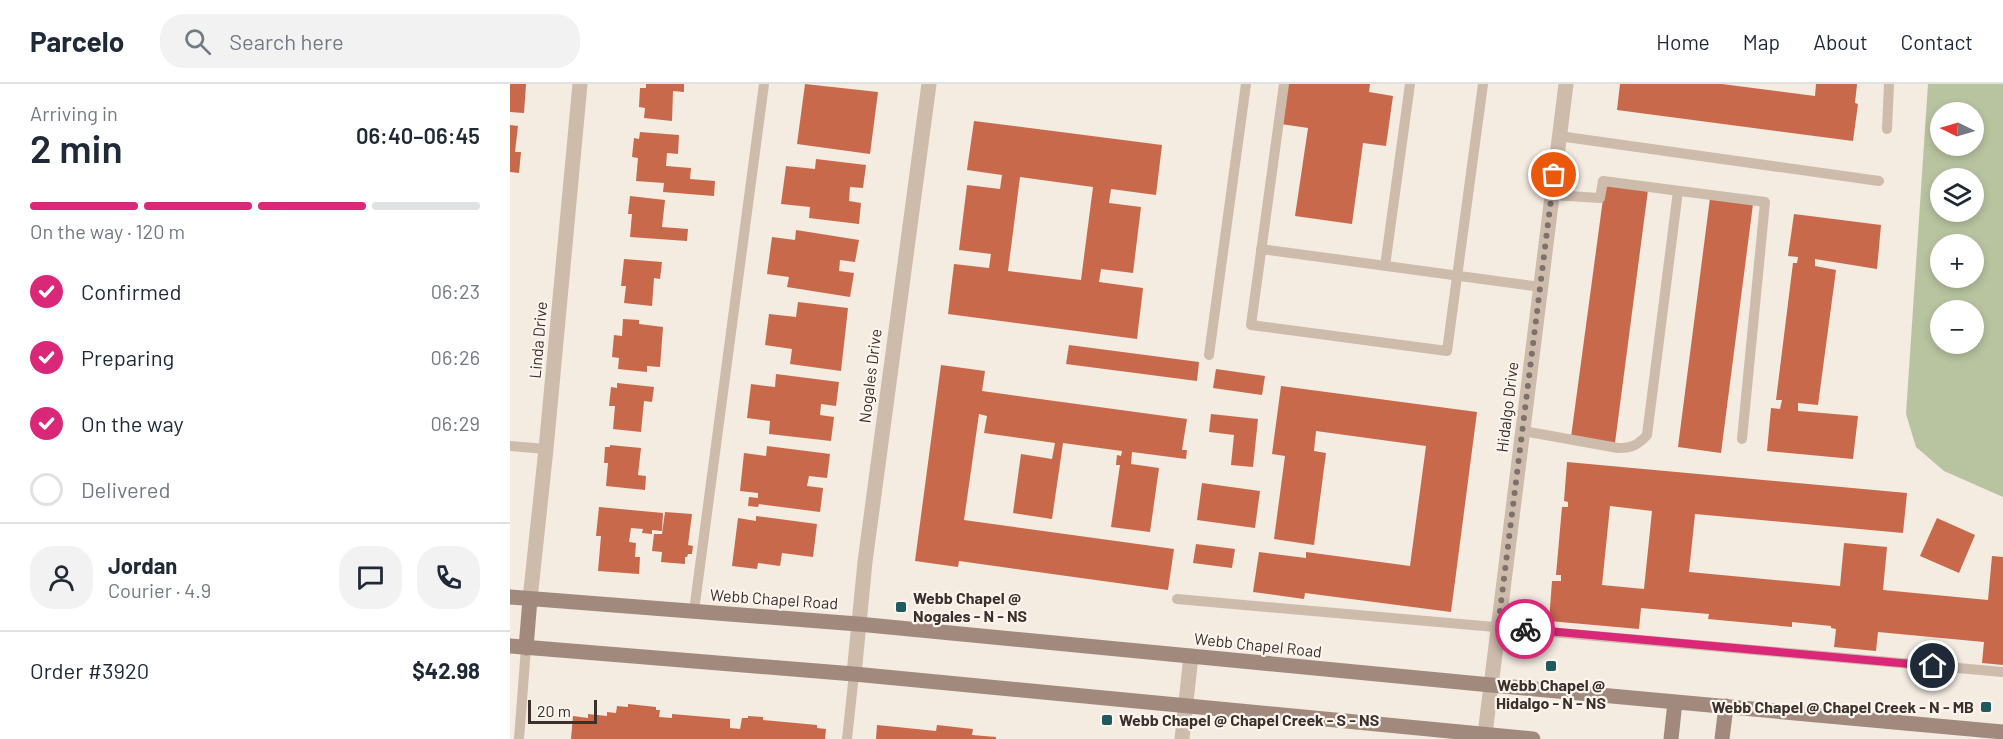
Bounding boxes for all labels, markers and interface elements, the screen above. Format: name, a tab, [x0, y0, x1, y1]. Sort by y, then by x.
search box	[160, 14, 580, 68]
text: Parcelo	[30, 24, 124, 58]
icon: search	[181, 25, 214, 58]
text: Search here	[229, 28, 344, 54]
text: Home	[1656, 29, 1710, 54]
text: Map	[1743, 29, 1780, 54]
text: About	[1813, 29, 1868, 54]
text: Contact	[1901, 29, 1973, 54]
text: Arriving in	[30, 101, 118, 125]
north arrow	[1930, 102, 1984, 156]
map controls	[1930, 102, 1984, 354]
text: 06:40–06:45	[356, 122, 480, 148]
text: 2 min	[30, 124, 123, 171]
pin	[1528, 149, 1579, 200]
icon: bag	[1537, 158, 1570, 191]
button: layers	[1930, 168, 1984, 222]
text: On the way · 120 m	[30, 219, 185, 243]
button: +	[1930, 234, 1984, 288]
icon: check	[30, 275, 63, 308]
text: Confirmed	[81, 278, 181, 304]
text: 06:23	[431, 279, 480, 303]
button: −	[1930, 300, 1984, 354]
street label: Linda Drive	[525, 301, 550, 379]
street label: Nogales Drive	[854, 328, 885, 424]
icon: check	[30, 341, 63, 374]
text: Preparing	[81, 344, 174, 370]
text: 06:26	[431, 345, 480, 369]
street label: Hidalgo Drive	[1492, 360, 1521, 453]
icon: check	[30, 407, 63, 440]
text: On the way	[81, 410, 184, 436]
text: 06:29	[430, 411, 480, 435]
text: Delivered	[81, 476, 170, 502]
button: person	[30, 546, 93, 609]
button: chat	[339, 546, 402, 609]
button: phone	[417, 546, 480, 609]
text: Jordan	[108, 552, 177, 578]
text: Courier · 4.9	[108, 578, 211, 602]
street label: Webb Chapel Road	[709, 585, 839, 612]
place label: Webb Chapel @ Nogales - N - NS	[913, 588, 1027, 625]
courier	[1495, 599, 1555, 659]
marker: Webb Chapel @ Nogales - N - NS	[894, 600, 908, 614]
icon: bike	[1509, 613, 1542, 646]
street label: Webb Chapel Road	[1193, 628, 1323, 661]
pin	[1907, 640, 1958, 691]
icon: home	[1916, 649, 1949, 682]
text: Order #3920	[30, 657, 149, 683]
text: $42.98	[412, 657, 480, 683]
marker: Webb Chapel @ Hidalgo - N - NS	[1544, 659, 1558, 673]
place label: Webb Chapel @ Hidalgo - N - NS	[1496, 675, 1606, 712]
scale bar	[528, 697, 597, 724]
place label: Webb Chapel @ Chapel Creek - N - MB	[1711, 697, 1974, 716]
marker: Webb Chapel @ Chapel Creek - N - MB	[1979, 700, 1993, 714]
text: 20 m	[537, 701, 571, 720]
place label: Webb Chapel @ Chapel Creek - S - NS	[1119, 710, 1379, 729]
marker: Webb Chapel @ Chapel Creek - S - NS	[1100, 713, 1114, 727]

